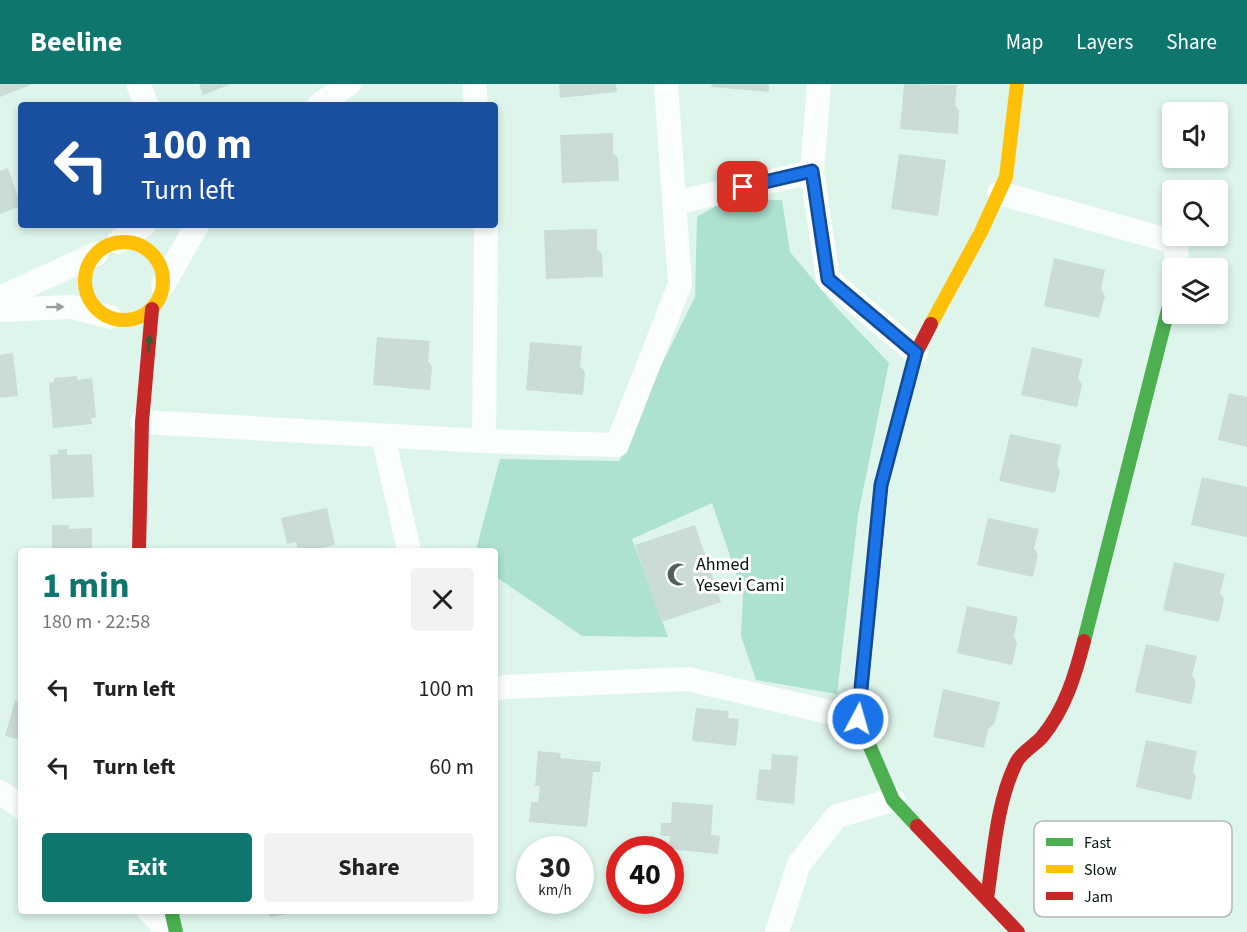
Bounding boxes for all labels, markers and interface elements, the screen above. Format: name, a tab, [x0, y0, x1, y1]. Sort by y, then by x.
text: Beeline	[30, 22, 122, 62]
text: Map	[1006, 27, 1043, 57]
text: Layers	[1076, 27, 1133, 57]
text: Share	[1166, 27, 1217, 57]
map controls	[1162, 102, 1228, 324]
button: sound	[1162, 102, 1228, 168]
text: 100 m	[141, 115, 252, 175]
icon: left	[42, 126, 120, 204]
pin	[717, 161, 768, 212]
icon: arrive	[726, 170, 759, 203]
text: Turn left	[141, 171, 235, 210]
button: search	[1162, 180, 1228, 246]
button: layers	[1162, 258, 1228, 324]
one-way arrow	[46, 302, 65, 312]
one-way arrow	[144, 335, 153, 354]
place label: Ahmed Yesevi Cami	[695, 552, 784, 598]
text: 1 min	[42, 560, 130, 611]
mosque icon: Ahmed Yesevi Cami	[665, 561, 691, 587]
button: close	[411, 568, 474, 631]
text: 180 m · 22:58	[42, 608, 150, 636]
icon: left	[42, 673, 75, 706]
text: Turn left	[93, 673, 175, 705]
text: 100 m	[419, 673, 474, 705]
position arrow	[826, 687, 890, 751]
icon: left	[42, 751, 75, 784]
text: Turn left	[93, 751, 175, 783]
text: 60 m	[429, 751, 474, 783]
legend	[1034, 821, 1232, 917]
text: Fast	[1084, 832, 1112, 854]
button: Exit	[42, 833, 252, 902]
button: Share	[264, 833, 474, 902]
speed limit sign: 40	[606, 836, 684, 914]
text: 30	[539, 846, 571, 889]
text: Slow	[1084, 859, 1117, 881]
text: km/h	[538, 880, 572, 901]
text: Jam	[1084, 886, 1113, 908]

